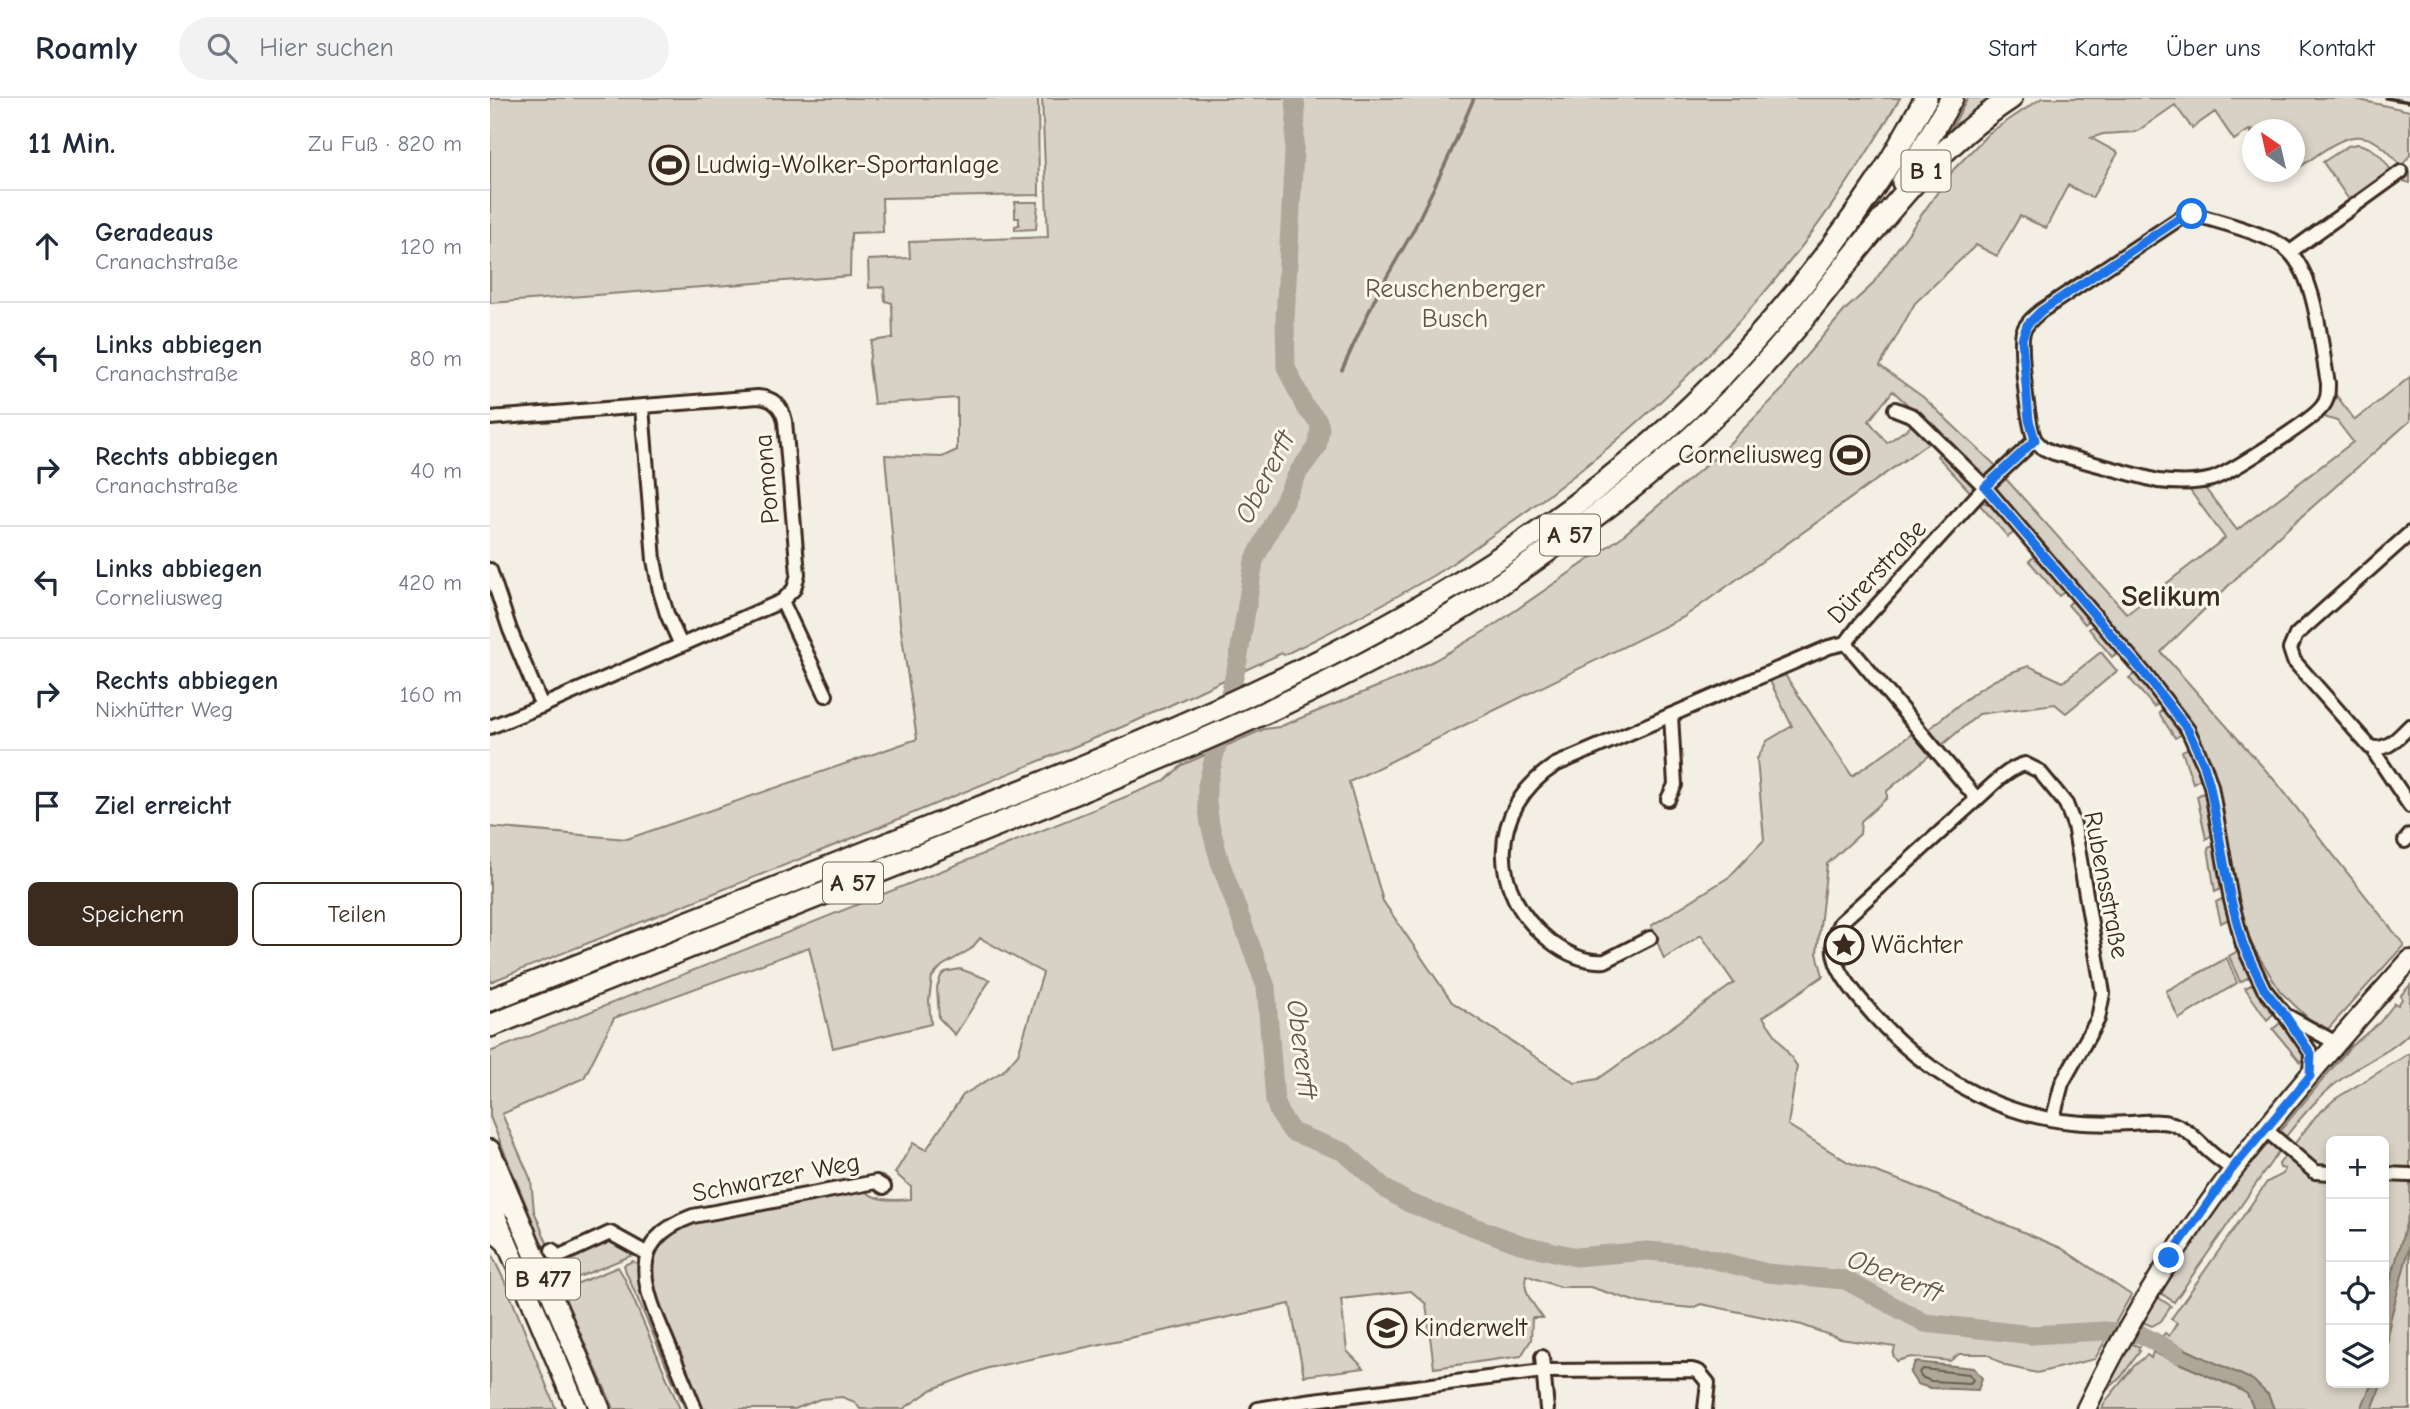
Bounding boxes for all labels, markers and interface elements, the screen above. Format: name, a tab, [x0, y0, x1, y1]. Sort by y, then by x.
search box	[179, 17, 669, 80]
text: Roamly	[35, 29, 137, 67]
icon: search	[203, 29, 241, 67]
text: Hier suchen	[259, 33, 394, 63]
text: Start	[1988, 34, 2036, 62]
text: Karte	[2074, 34, 2128, 62]
text: Über uns	[2166, 34, 2261, 62]
text: Kontakt	[2299, 34, 2375, 62]
north arrow	[2242, 119, 2305, 182]
text: 11 Min.	[28, 126, 115, 161]
text: Zu Fuß · 820 m	[308, 130, 462, 157]
sports icon: Ludwig-Wolker-Sportanlage	[648, 144, 690, 186]
place label: Ludwig-Wolker-Sportanlage	[696, 150, 999, 180]
road number: B 1	[1902, 150, 1950, 192]
route start	[2176, 198, 2207, 229]
text: Geradeaus	[95, 218, 213, 248]
icon: ahead	[28, 227, 66, 265]
text: 120 m	[400, 233, 462, 260]
text: Cranachstraße	[95, 248, 238, 275]
park label: Reuschenberger Busch	[1365, 274, 1546, 334]
text: Links abbiegen	[95, 330, 262, 360]
icon: left	[28, 339, 66, 377]
text: 80 m	[409, 345, 462, 372]
text: Cranachstraße	[95, 360, 238, 387]
water label: Obererft	[1228, 424, 1303, 529]
street label: Pomona	[748, 433, 786, 525]
sports icon: Corneliusweg	[1829, 434, 1871, 476]
place label: Corneliusweg	[1678, 440, 1823, 470]
text: Rechts abbiegen	[95, 442, 278, 472]
icon: right	[28, 451, 66, 489]
text: 40 m	[410, 457, 462, 484]
text: Cranachstraße	[95, 472, 238, 499]
road number: A 57	[1540, 514, 1600, 556]
street label: Dürerstraße	[1821, 514, 1933, 630]
text: Links abbiegen	[95, 554, 262, 584]
icon: left	[28, 563, 66, 601]
text: 420 m	[398, 569, 462, 596]
district label: Selikum	[2121, 579, 2221, 614]
text: Corneliusweg	[95, 584, 223, 611]
text: Rechts abbiegen	[95, 666, 278, 696]
icon: right	[28, 675, 66, 713]
text: 160 m	[400, 681, 462, 708]
text: Nixhütter Weg	[95, 696, 233, 723]
icon: arrive	[28, 787, 66, 825]
text: Ziel erreicht	[95, 791, 231, 821]
street label: Rubensstraße	[2077, 809, 2135, 961]
road number: A 57	[823, 862, 883, 904]
button: Speichern	[28, 882, 238, 946]
button: Teilen	[252, 882, 462, 946]
place icon: Wächter	[1823, 924, 1865, 966]
place label: Wächter	[1871, 930, 1964, 960]
water label: Obererft	[1280, 998, 1324, 1102]
map controls	[2326, 1136, 2389, 1388]
button: +	[2326, 1136, 2389, 1199]
street label: Schwarzer Weg	[690, 1147, 862, 1209]
button: −	[2326, 1199, 2389, 1262]
route end	[2153, 1242, 2184, 1273]
water label: Obererft	[1843, 1243, 1949, 1310]
road number: B 477	[506, 1259, 580, 1300]
button: locate	[2326, 1262, 2389, 1325]
school or university icon: Kinderwelt	[1366, 1307, 1408, 1349]
place label: Kinderwelt	[1414, 1313, 1529, 1343]
button: layers	[2326, 1325, 2389, 1388]

